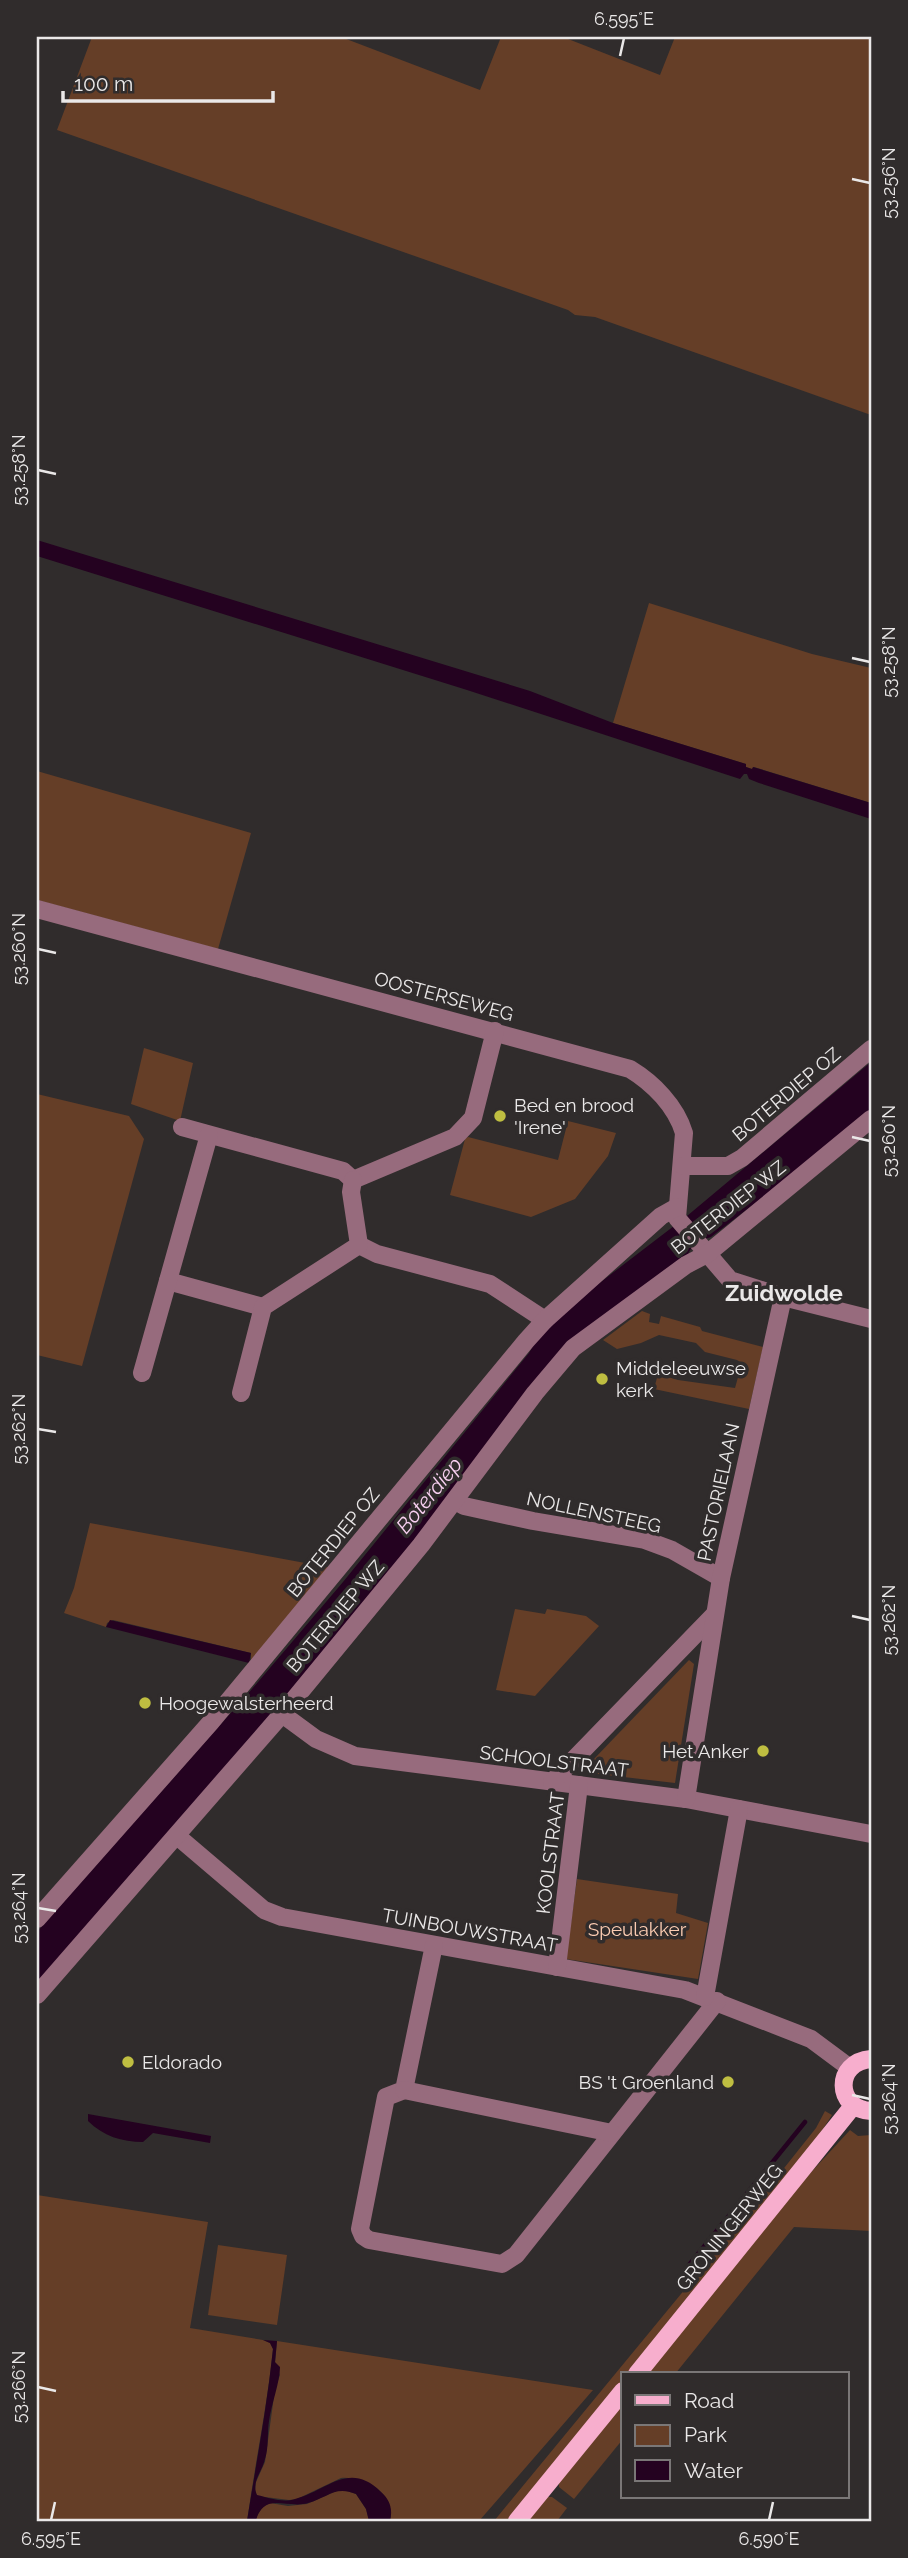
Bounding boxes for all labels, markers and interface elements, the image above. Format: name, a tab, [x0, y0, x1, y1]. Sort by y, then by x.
text: 6.595°E	[594, 8, 654, 29]
scale bar	[63, 60, 273, 104]
text: 100 m	[74, 71, 133, 96]
text: 53.256°N	[878, 147, 899, 219]
text: 53.258°N	[8, 434, 29, 506]
text: 53.258°N	[878, 626, 899, 698]
text: 53.260°N	[8, 913, 29, 985]
street label: OOSTERSEWEG	[372, 967, 516, 1025]
street label: BOTERDIEP OZ	[728, 1042, 844, 1145]
place label: Bed en brood 'Irene'	[514, 1094, 634, 1138]
text: 53.260°N	[878, 1105, 899, 1177]
marker: Bed en brood 'Irene'	[492, 1108, 508, 1124]
street label: BOTERDIEP WZ	[666, 1155, 790, 1259]
district label: Zuidwolde	[725, 1279, 843, 1306]
place label: Middeleeuwse kerk	[616, 1357, 746, 1401]
marker: Middeleeuwse kerk	[594, 1371, 610, 1387]
text: 53.262°N	[8, 1394, 29, 1464]
street label: PASTORIELAAN	[693, 1421, 743, 1563]
water label: Boterdiep	[391, 1452, 467, 1538]
street label: BOTERDIEP OZ	[282, 1483, 384, 1601]
street label: NOLLENSTEEG	[525, 1487, 663, 1537]
street label: BOTERDIEP WZ	[282, 1556, 388, 1676]
text: 53.262°N	[878, 1585, 899, 1655]
place label: Hoogewalsterheerd	[159, 1692, 334, 1714]
marker: Hoogewalsterheerd	[137, 1695, 153, 1711]
place label: Het Anker	[662, 1740, 749, 1762]
street label: SCHOOLSTRAAT	[478, 1741, 630, 1781]
marker: Het Anker	[755, 1743, 771, 1759]
street label: KOOLSTRAAT	[532, 1790, 568, 1915]
text: 53.264°N	[8, 1872, 29, 1944]
street label: TUINBOUWSTRAAT	[381, 1904, 560, 1956]
park label: Speulakker	[588, 1918, 687, 1940]
place label: Eldorado	[142, 2051, 222, 2073]
marker: Eldorado	[120, 2054, 136, 2070]
text: 53.264°N	[878, 2063, 899, 2135]
place label: BS 't Groenland	[578, 2071, 714, 2093]
marker: BS 't Groenland	[720, 2074, 736, 2090]
street label: GRONINGERWEG	[671, 2159, 787, 2295]
text: 53.266°N	[8, 2351, 29, 2423]
legend	[621, 2372, 848, 2498]
text: Road	[684, 2388, 734, 2413]
text: Park	[684, 2422, 727, 2447]
text: Water	[684, 2458, 743, 2483]
text: 6.595°E	[21, 2528, 81, 2549]
text: 6.590°E	[738, 2528, 800, 2549]

